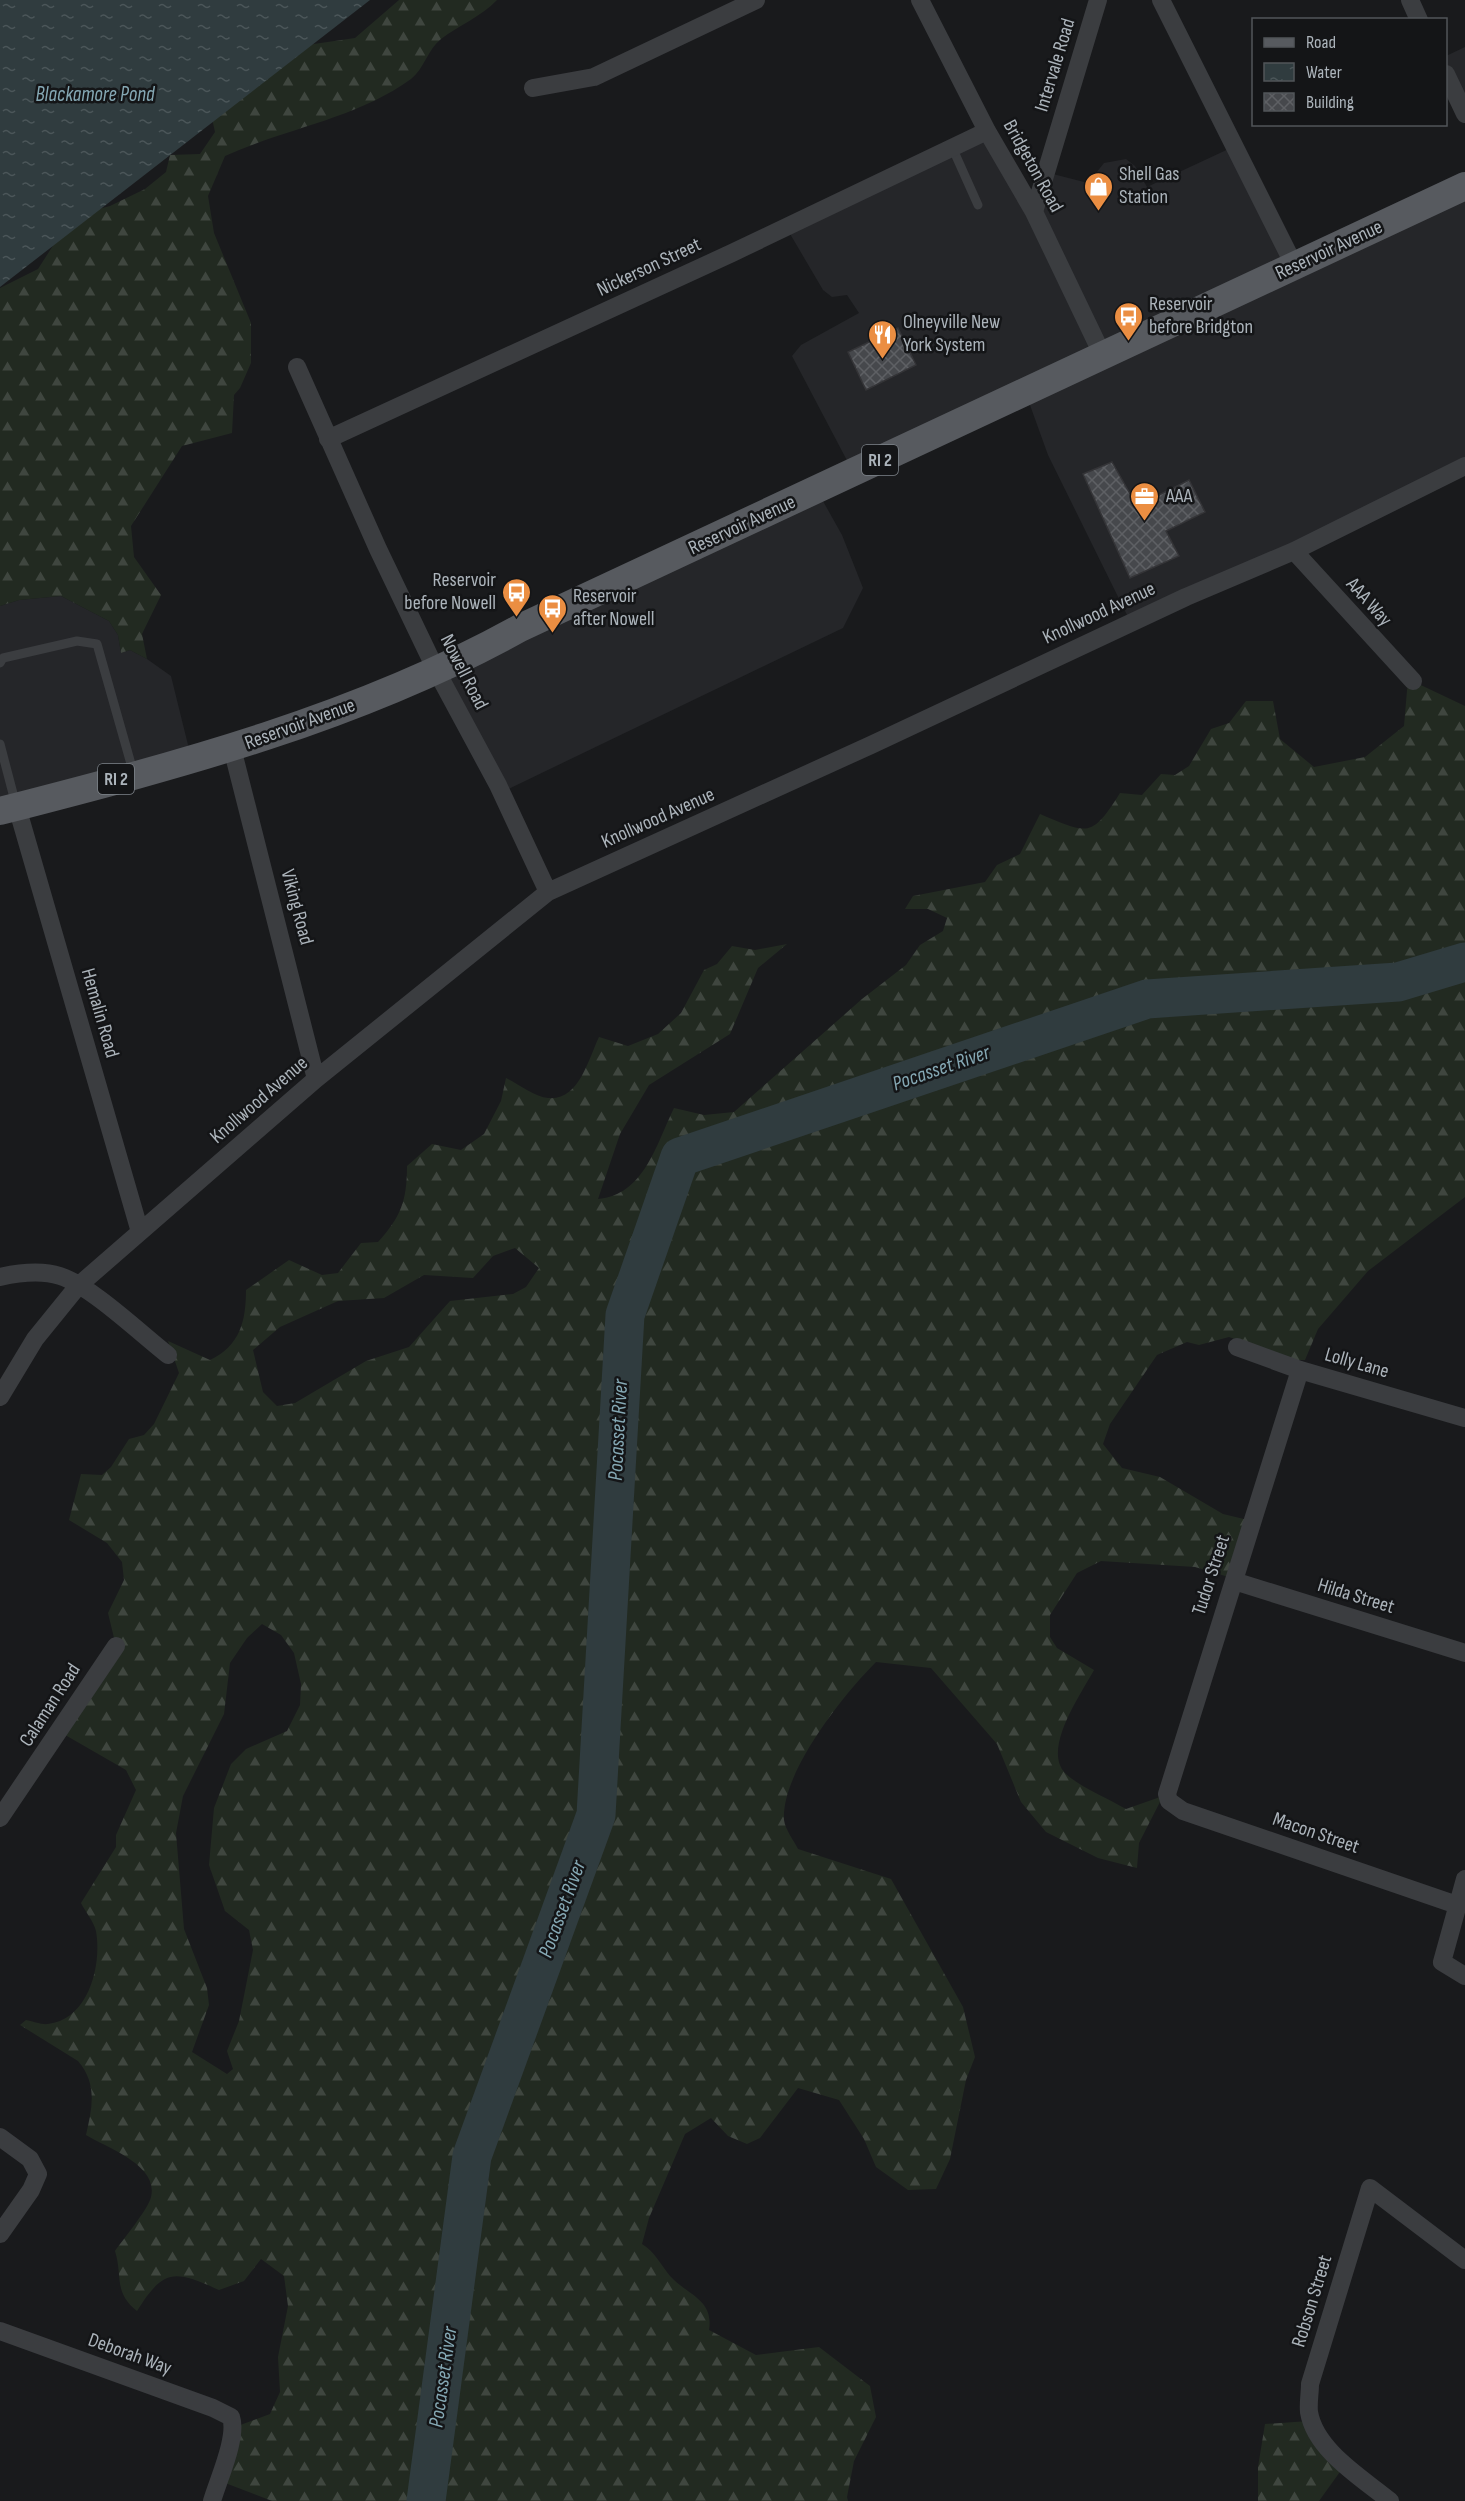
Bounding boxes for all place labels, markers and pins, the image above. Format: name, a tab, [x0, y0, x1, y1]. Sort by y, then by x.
place label: Shell Gas Station	[1119, 162, 1180, 209]
shop icon: Shell Gas Station	[1082, 170, 1114, 212]
place label: Reservoir before Bridgton	[1149, 292, 1253, 339]
bus stop icon: Reservoir before Bridgton	[1112, 300, 1144, 342]
place label: Olneyville New York System	[903, 310, 1000, 357]
restaurant icon: Olneyville New York System	[866, 318, 898, 360]
office icon: AAA	[1129, 480, 1161, 522]
place label: AAA	[1165, 484, 1193, 508]
place label: Reservoir before Nowell	[404, 568, 496, 615]
bus stop icon: Reservoir before Nowell	[501, 576, 533, 618]
place label: Reservoir after Nowell	[573, 584, 654, 631]
bus stop icon: Reservoir after Nowell	[536, 592, 568, 634]

